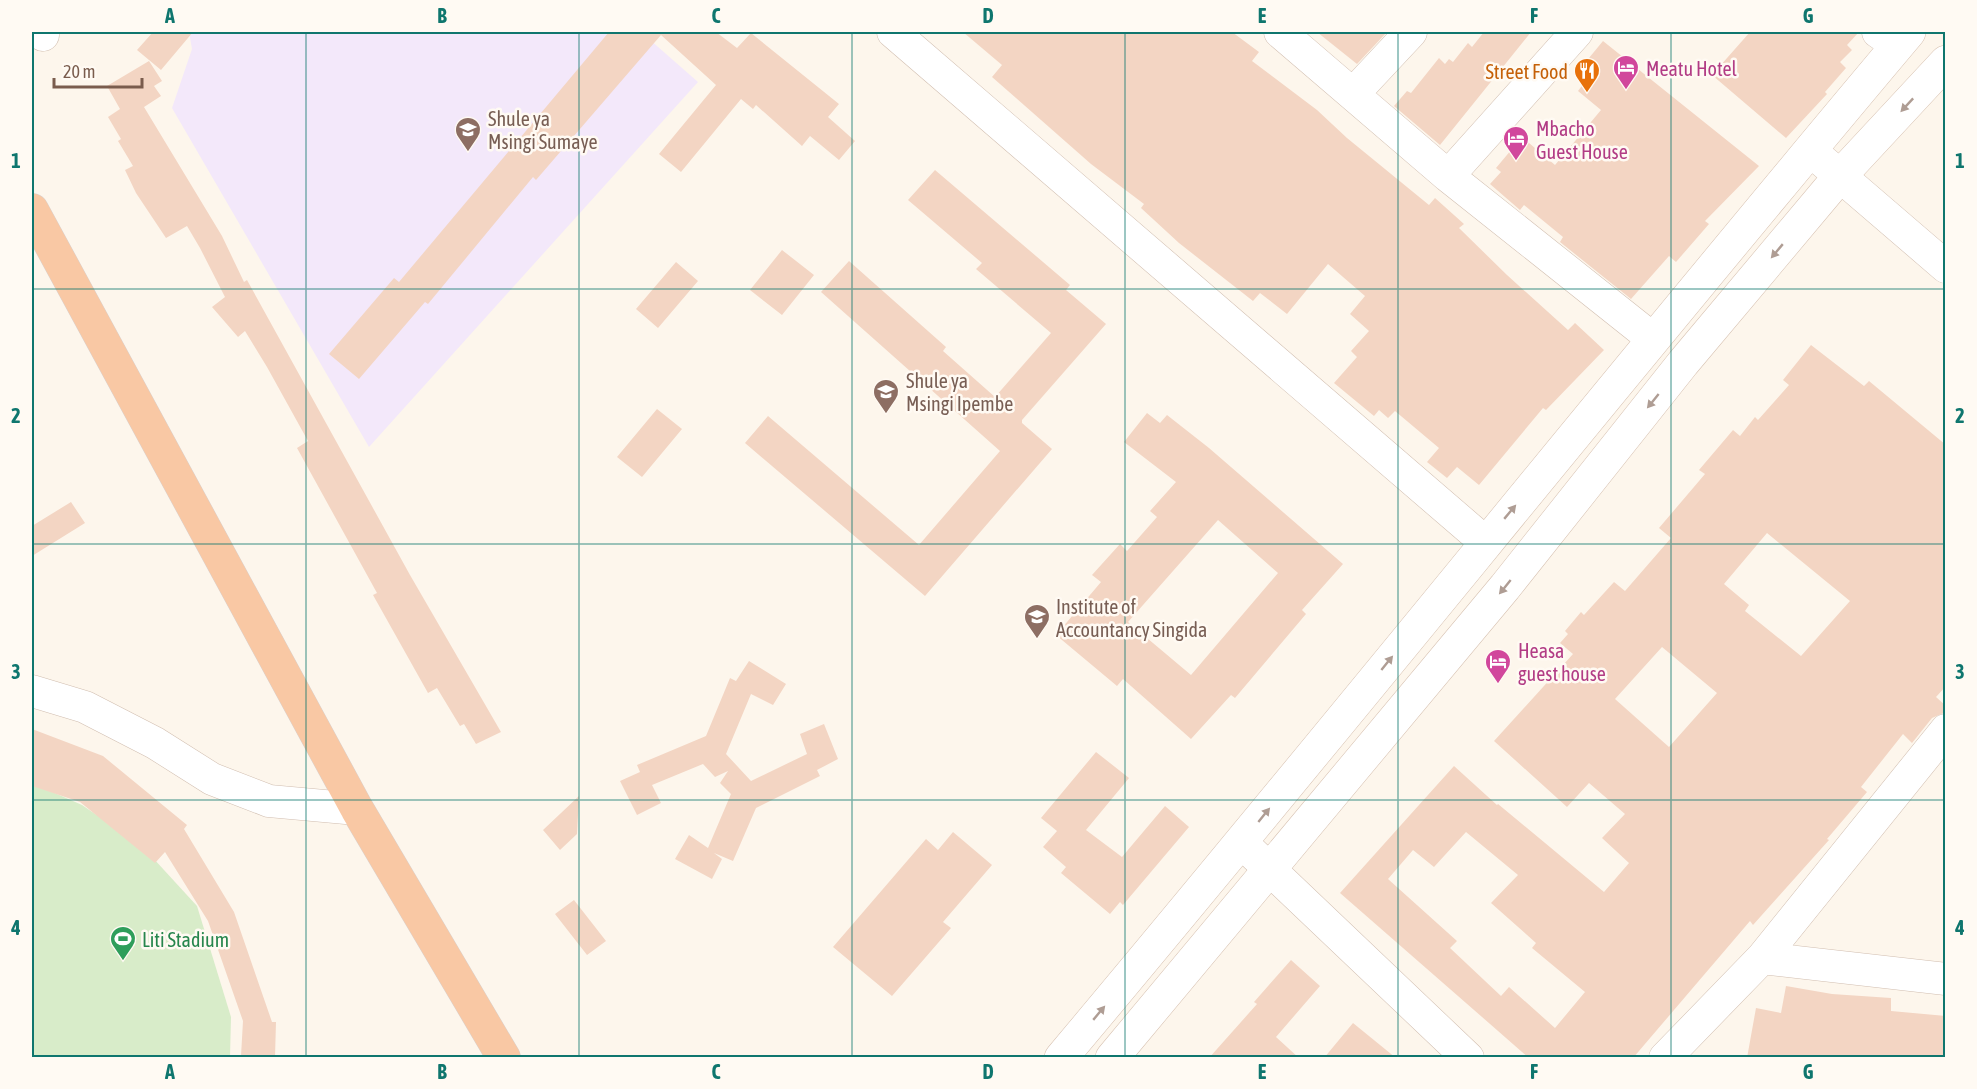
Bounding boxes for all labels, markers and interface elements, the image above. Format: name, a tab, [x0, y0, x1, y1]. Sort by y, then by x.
text: A	[164, 4, 175, 27]
text: B	[437, 4, 447, 27]
text: C	[712, 4, 721, 27]
text: D	[982, 4, 994, 27]
text: E	[1258, 4, 1267, 27]
text: F	[1530, 4, 1538, 27]
text: G	[1803, 4, 1814, 27]
scale bar	[54, 51, 142, 89]
hotel icon: Meatu Hotel	[1611, 53, 1641, 91]
restaurant icon: Street Food	[1572, 56, 1602, 94]
place label: Meatu Hotel	[1646, 57, 1738, 80]
place label: Street Food	[1485, 60, 1568, 83]
text: 20 m	[63, 61, 95, 82]
one-way arrow	[1900, 98, 1914, 113]
place label: Shule ya Msingi Sumaye	[488, 107, 598, 153]
school or university icon: Shule ya Msingi Sumaye	[453, 115, 483, 153]
place label: Mbacho Guest House	[1536, 117, 1628, 163]
hotel icon: Mbacho Guest House	[1501, 124, 1531, 162]
text: 1	[11, 149, 21, 172]
text: 1	[1955, 149, 1965, 172]
one-way arrow	[1771, 243, 1784, 259]
place label: Shule ya Msingi Ipembe	[906, 369, 1013, 415]
school or university icon: Shule ya Msingi Ipembe	[871, 377, 901, 415]
one-way arrow	[1646, 393, 1659, 409]
text: 2	[11, 404, 21, 427]
text: 2	[1955, 404, 1965, 427]
one-way arrow	[1503, 505, 1516, 520]
one-way arrow	[1499, 579, 1512, 594]
place label: Institute of Accountancy Singida	[1056, 595, 1207, 641]
school or university icon: Institute of Accountancy Singida	[1022, 602, 1052, 640]
place label: Heasa guest house	[1518, 639, 1606, 685]
hotel icon: Heasa guest house	[1483, 647, 1513, 685]
one-way arrow	[1380, 656, 1393, 671]
text: 3	[11, 660, 21, 683]
text: 3	[1955, 660, 1965, 683]
one-way arrow	[1258, 807, 1271, 823]
text: 4	[10, 916, 21, 939]
text: 4	[1954, 916, 1965, 939]
sports icon: Liti Stadium	[108, 924, 138, 962]
place label: Liti Stadium	[142, 928, 229, 951]
one-way arrow	[1092, 1006, 1105, 1021]
text: A	[164, 1060, 175, 1083]
text: B	[437, 1060, 447, 1083]
text: C	[712, 1060, 721, 1083]
text: D	[982, 1060, 994, 1083]
text: E	[1258, 1060, 1267, 1083]
text: F	[1530, 1060, 1538, 1083]
text: G	[1803, 1060, 1814, 1083]

